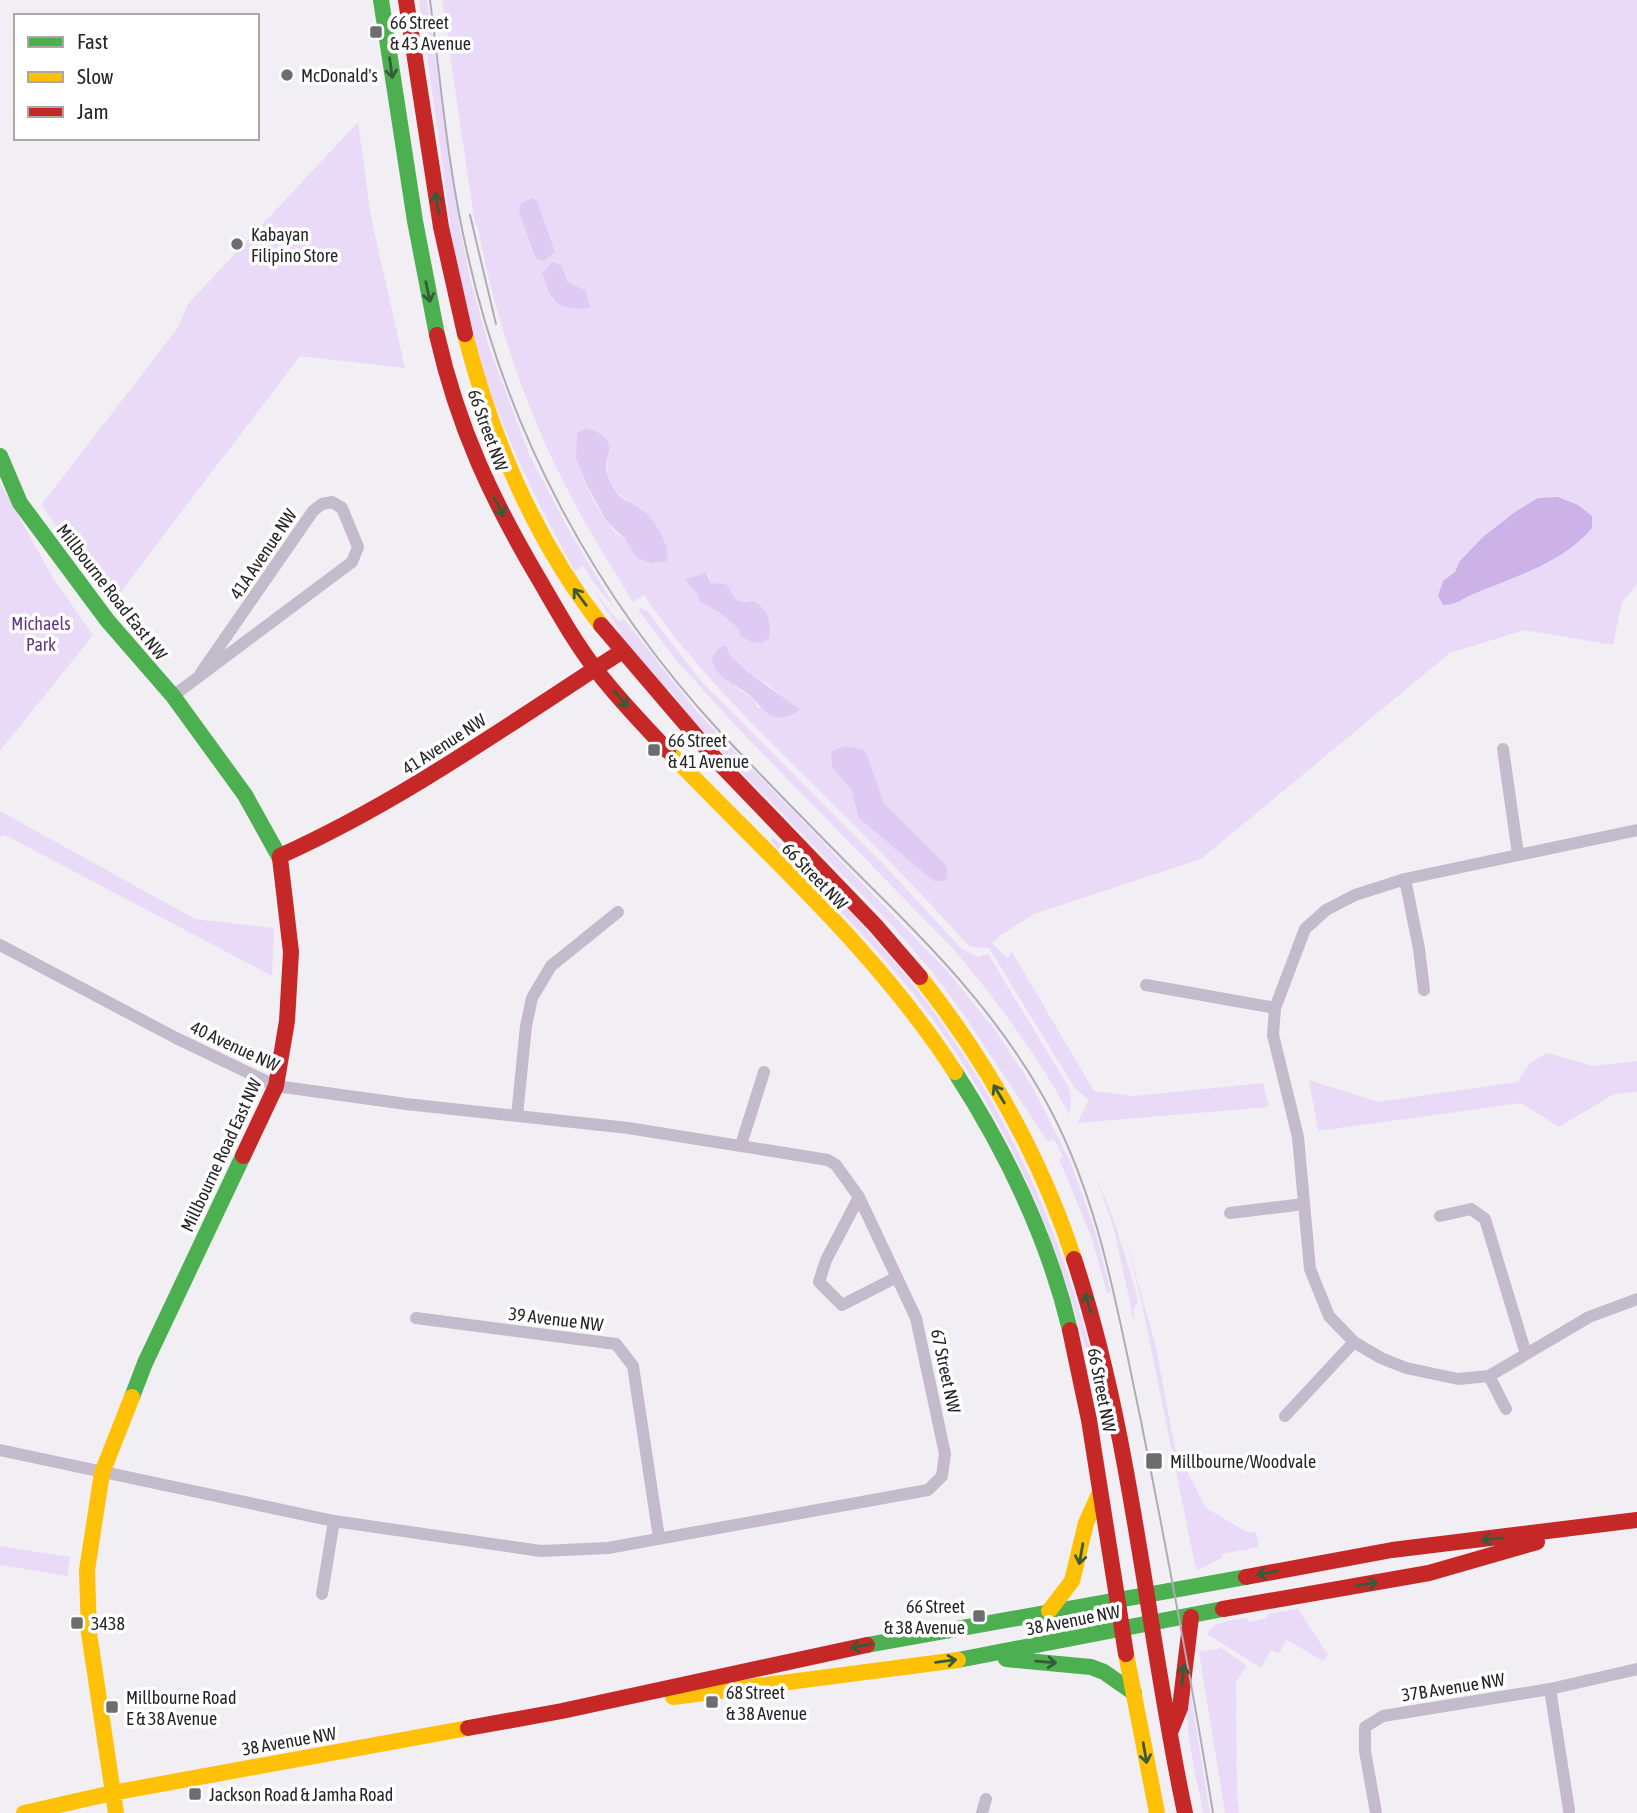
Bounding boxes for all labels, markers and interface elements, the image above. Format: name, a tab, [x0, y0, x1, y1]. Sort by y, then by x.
place label: 66 Street & 43 Avenue	[390, 12, 471, 54]
legend	[14, 14, 259, 140]
marker: 66 Street & 43 Avenue	[368, 24, 384, 40]
text: Fast	[77, 29, 108, 53]
one-way arrow	[384, 56, 397, 78]
text: Slow	[77, 64, 114, 88]
place label: McDonald's	[301, 65, 378, 86]
marker: McDonald's	[279, 67, 295, 83]
text: Jam	[77, 99, 109, 123]
one-way arrow	[430, 192, 443, 215]
place label: Kabayan Filipino Store	[251, 224, 338, 266]
marker: Kabayan Filipino Store	[229, 236, 245, 252]
one-way arrow	[421, 280, 435, 303]
street label: 66 Street NW	[464, 386, 512, 474]
one-way arrow	[493, 496, 507, 517]
street label: 41A Avenue NW	[225, 505, 301, 603]
street label: Millbourne Road East NW	[52, 520, 172, 664]
one-way arrow	[573, 588, 588, 607]
park label: Michaels Park	[11, 613, 71, 655]
one-way arrow	[613, 689, 629, 707]
street label: 41 Avenue NW	[398, 709, 490, 779]
place label: 66 Street & 41 Avenue	[668, 730, 749, 772]
marker: 66 Street & 41 Avenue	[646, 742, 662, 758]
street label: 66 Street NW	[778, 838, 852, 914]
street label: 40 Avenue NW	[187, 1016, 283, 1076]
street label: Millbourne Road East NW	[176, 1075, 266, 1235]
one-way arrow	[992, 1085, 1006, 1105]
one-way arrow	[1080, 1292, 1093, 1314]
street label: 39 Avenue NW	[507, 1303, 605, 1335]
street label: 67 Street NW	[927, 1327, 965, 1415]
street label: 66 Street NW	[1084, 1346, 1120, 1434]
marker: Millbourne/Woodvale	[1144, 1451, 1164, 1471]
place label: Millbourne/Woodvale	[1170, 1451, 1316, 1472]
one-way arrow	[1481, 1532, 1503, 1545]
one-way arrow	[1074, 1542, 1087, 1565]
one-way arrow	[1256, 1567, 1279, 1581]
one-way arrow	[1355, 1577, 1378, 1590]
place label: 66 Street & 38 Avenue	[884, 1596, 965, 1638]
street label: 38 Avenue NW	[1024, 1601, 1122, 1639]
marker: 66 Street & 38 Avenue	[971, 1608, 987, 1624]
place label: 3438	[91, 1613, 125, 1634]
marker: 3438	[69, 1615, 85, 1631]
one-way arrow	[850, 1640, 873, 1654]
one-way arrow	[934, 1655, 956, 1668]
one-way arrow	[1034, 1656, 1057, 1669]
one-way arrow	[1177, 1664, 1190, 1687]
street label: 37B Avenue NW	[1400, 1669, 1506, 1705]
place label: 68 Street & 38 Avenue	[726, 1682, 807, 1724]
place label: Millbourne Road E & 38 Avenue	[126, 1687, 236, 1729]
marker: 68 Street & 38 Avenue	[704, 1694, 720, 1710]
marker: Millbourne Road E & 38 Avenue	[104, 1699, 120, 1715]
street label: 38 Avenue NW	[240, 1722, 338, 1760]
one-way arrow	[1139, 1741, 1152, 1764]
place label: Jackson Road & Jamha Road	[209, 1784, 393, 1805]
marker: Jackson Road & Jamha Road	[187, 1786, 203, 1802]

